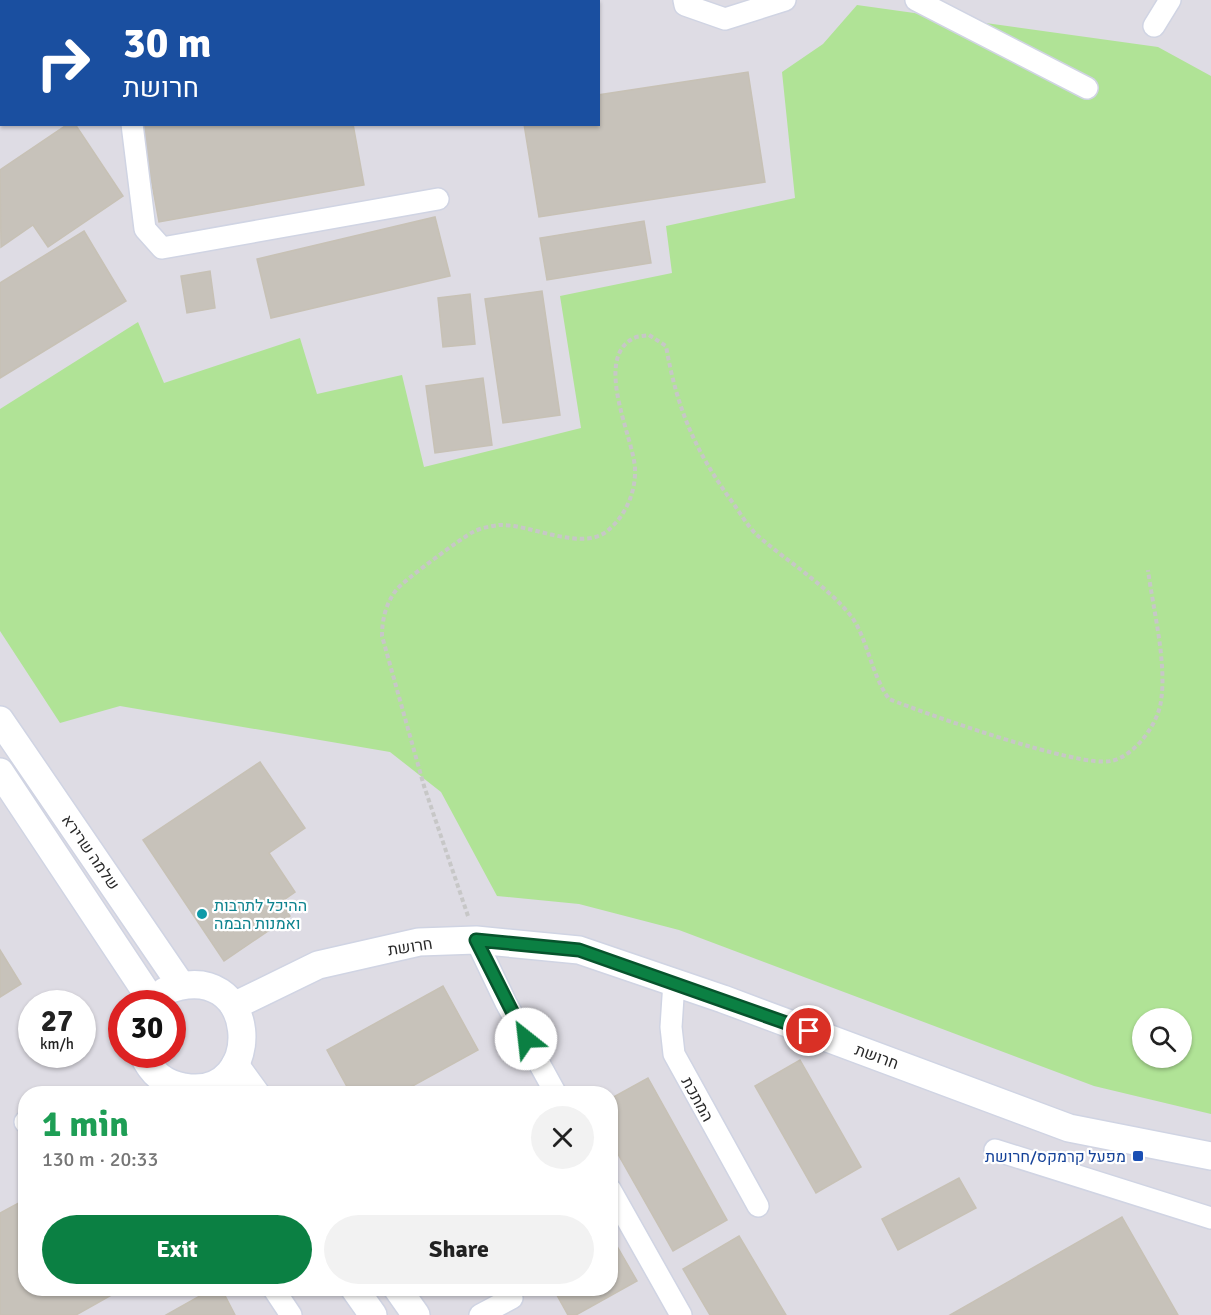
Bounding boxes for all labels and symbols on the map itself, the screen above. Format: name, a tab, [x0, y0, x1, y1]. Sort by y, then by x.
street label: שלמה שרירא	[57, 811, 123, 894]
place label: ההיכל לתרבות ואמנות הבמה	[214, 896, 307, 934]
marker: ההיכל לתרבות ואמנות הבמה	[195, 907, 209, 921]
street label: חרושת	[386, 934, 434, 960]
speed limit sign: 30	[108, 990, 186, 1068]
pin	[783, 1005, 834, 1056]
position arrow	[494, 1007, 558, 1071]
street label: חרושת	[852, 1040, 901, 1074]
street label: המתכת	[677, 1074, 718, 1125]
place label: מפעל קרמקס/חרושת	[985, 1147, 1126, 1167]
marker: מפעל קרמקס/חרושת	[1131, 1149, 1145, 1163]

